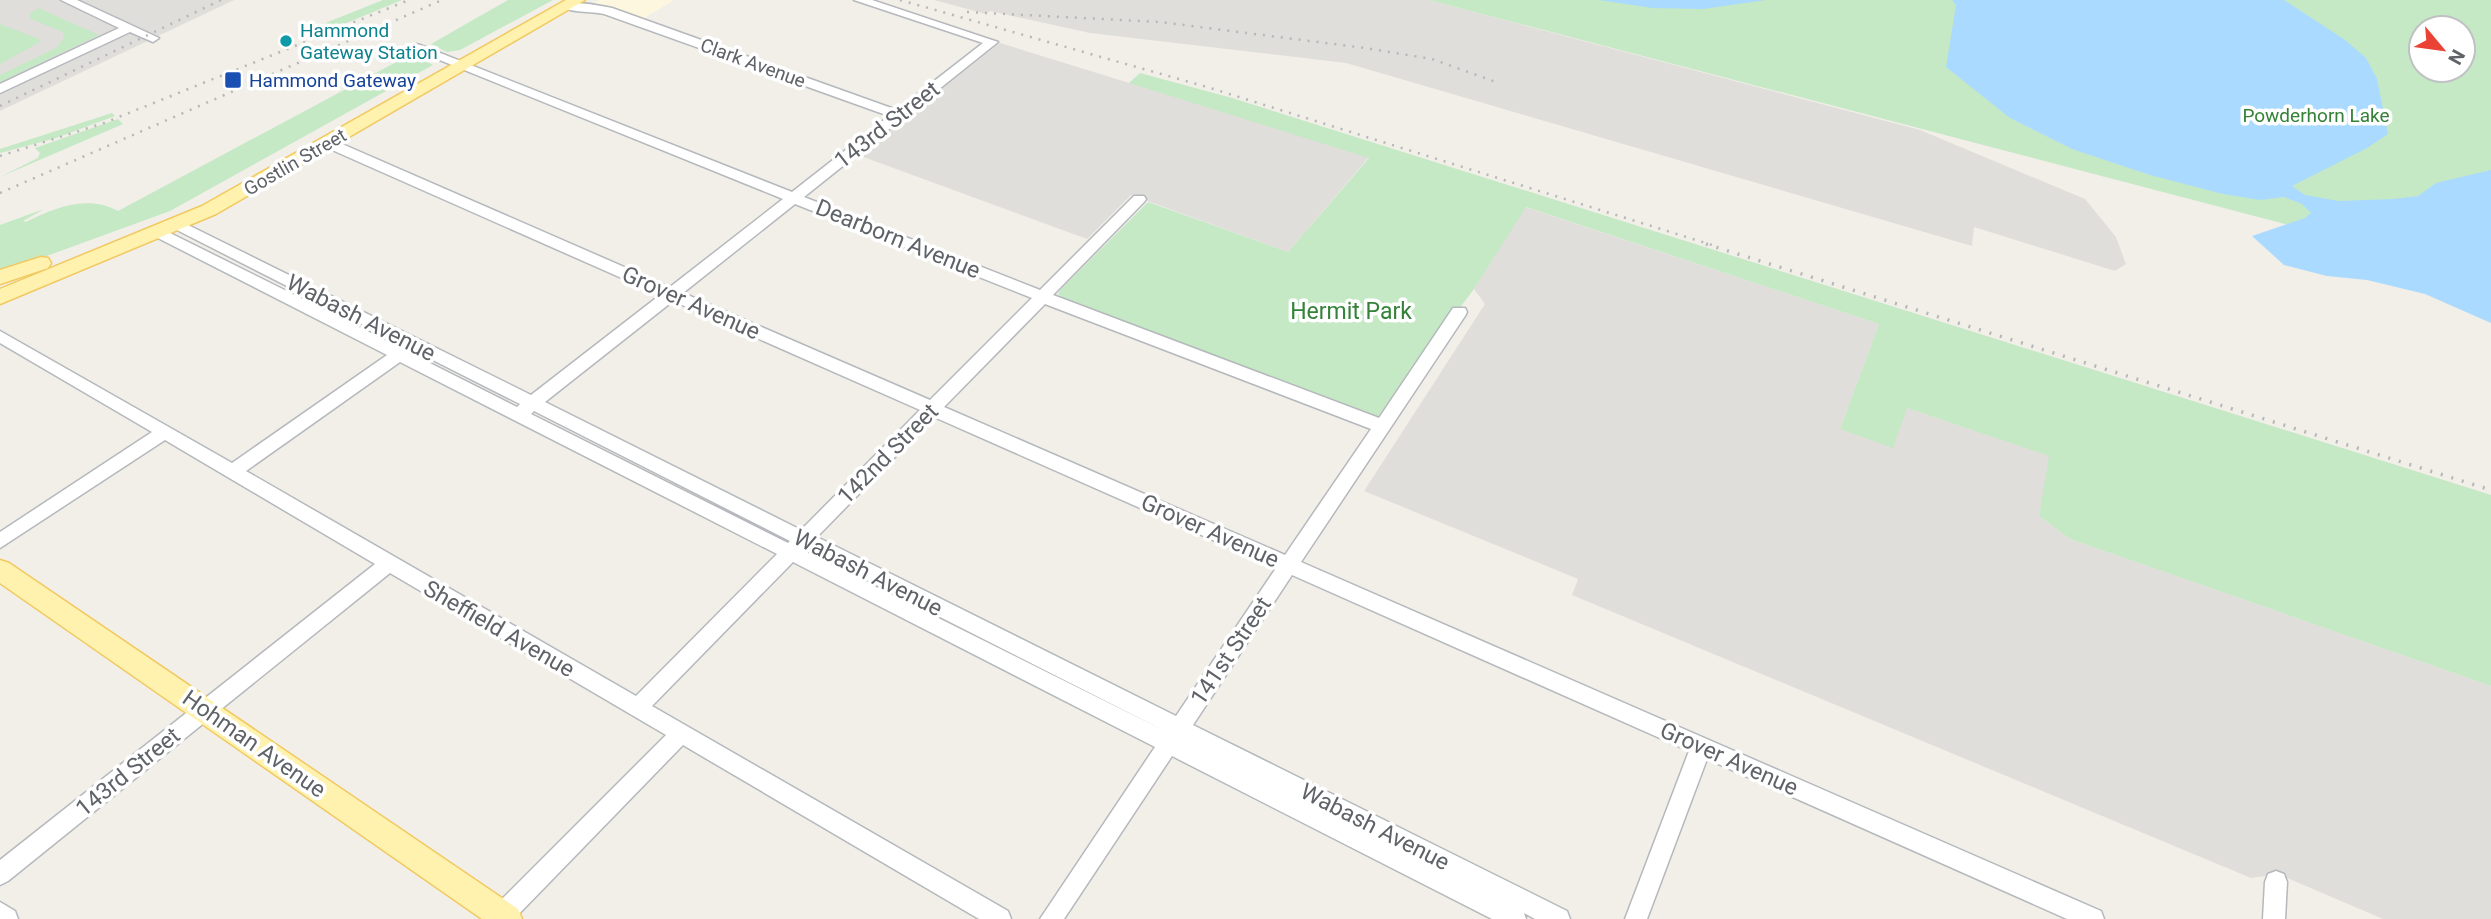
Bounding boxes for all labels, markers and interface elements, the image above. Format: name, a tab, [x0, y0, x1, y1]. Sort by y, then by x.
north arrow	[2407, 14, 2477, 84]
place label: Hammond Gateway Station	[300, 19, 438, 64]
marker: Hammond Gateway Station	[278, 33, 294, 49]
street label: Clark Avenue	[697, 33, 809, 93]
text: N	[2443, 46, 2470, 68]
place label: Hammond Gateway	[249, 69, 416, 92]
marker: Hammond Gateway	[223, 70, 243, 90]
street label: 143rd Street	[829, 76, 945, 174]
park label: Powderhorn Lake	[2242, 104, 2390, 127]
street label: Gostlin Street	[240, 123, 350, 201]
street label: Dearborn Avenue	[812, 194, 984, 284]
street label: Grover Avenue	[618, 261, 764, 345]
street label: Wabash Avenue	[282, 269, 440, 367]
park label: Hermit Park	[1290, 298, 1412, 325]
street label: 142nd Street	[832, 398, 944, 510]
street label: Grover Avenue	[1137, 489, 1283, 573]
street label: Wabash Avenue	[789, 524, 947, 622]
street label: Sheffield Avenue	[419, 575, 579, 683]
street label: 141st Street	[1185, 592, 1277, 710]
street label: Hohman Avenue	[177, 685, 331, 803]
street label: Grover Avenue	[1656, 717, 1802, 801]
street label: 143rd Street	[71, 722, 185, 822]
street label: Wabash Avenue	[1296, 778, 1454, 876]

